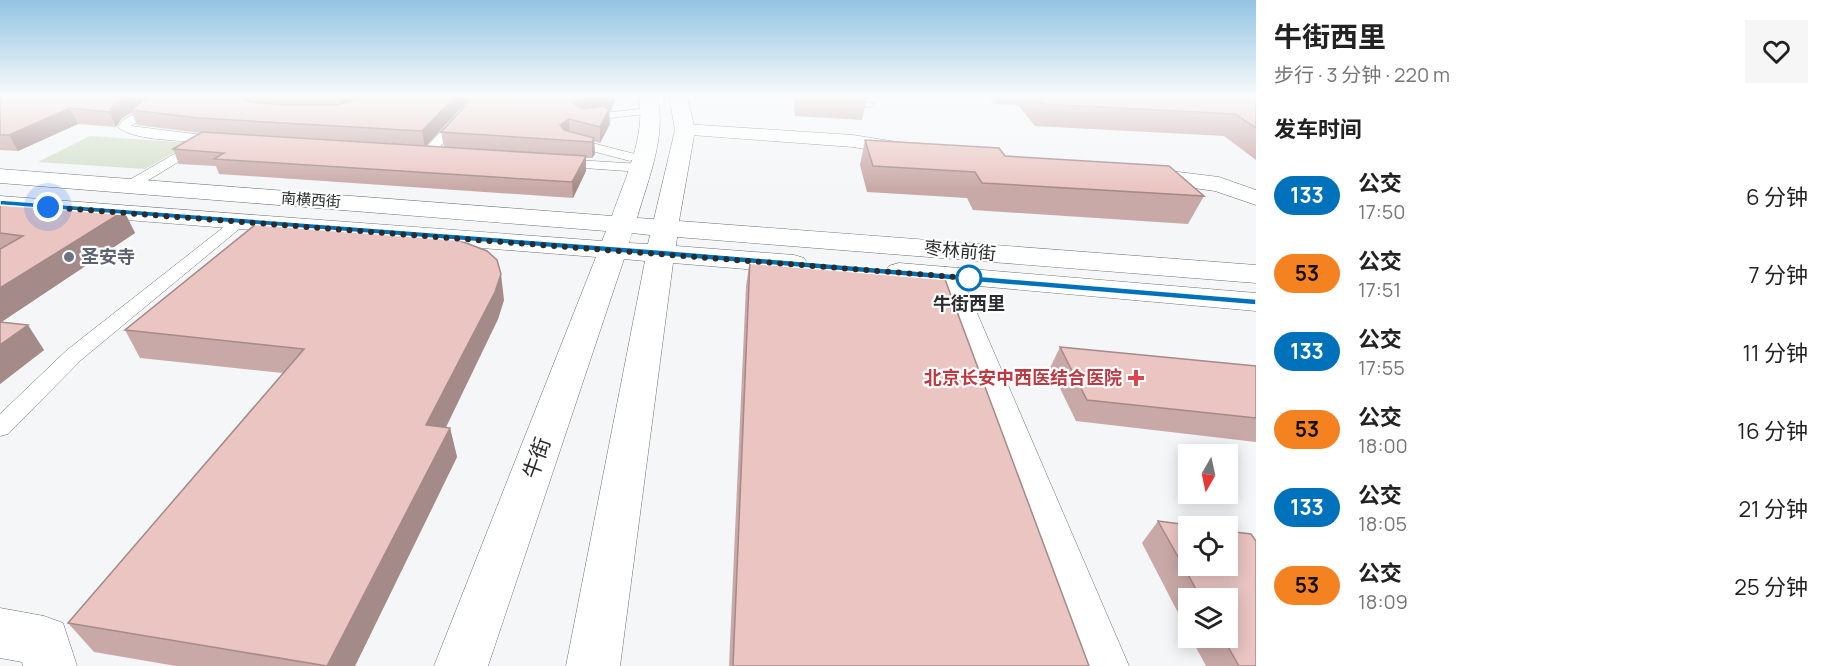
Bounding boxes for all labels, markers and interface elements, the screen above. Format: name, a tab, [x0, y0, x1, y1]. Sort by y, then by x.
text: 牛街西里	[1274, 17, 1386, 55]
button: heart	[1745, 20, 1808, 83]
text: 步行 · 3 分钟 · 220 m	[1274, 61, 1450, 88]
text: 发车时间	[1274, 114, 1362, 144]
text: 公交	[1358, 168, 1402, 198]
text: 133	[1290, 181, 1324, 209]
text: 6 分钟	[1746, 182, 1808, 212]
street label: 南横西街	[280, 187, 342, 212]
your location	[33, 192, 63, 222]
text: 17:50	[1358, 198, 1406, 225]
street label: 枣林前街	[923, 235, 997, 265]
place label: 圣安寺	[81, 244, 135, 268]
text: 公交	[1358, 246, 1402, 276]
marker: 圣安寺	[62, 250, 76, 264]
text: 53	[1295, 259, 1319, 287]
text: 7 分钟	[1749, 260, 1808, 290]
marker: 牛街西里	[956, 265, 982, 291]
text: 17:51	[1358, 276, 1401, 303]
place label: 牛街西里	[933, 291, 1005, 315]
text: 公交	[1358, 324, 1402, 354]
text: 133	[1290, 337, 1324, 365]
text: 11 分钟	[1742, 338, 1808, 368]
text: 17:55	[1358, 354, 1405, 381]
place label: 北京长安中西医结合医院	[924, 365, 1122, 389]
marker: 北京长安中西医结合医院	[1127, 369, 1145, 387]
text: 公交	[1358, 402, 1402, 432]
text: 53	[1295, 415, 1319, 443]
text: 16 分钟	[1737, 416, 1808, 446]
text: 18:00	[1358, 432, 1408, 459]
street label: 牛街	[516, 433, 556, 482]
north arrow	[1178, 444, 1238, 504]
map controls	[1178, 444, 1238, 648]
text: 公交	[1358, 480, 1402, 510]
text: 133	[1290, 493, 1324, 521]
text: 21 分钟	[1738, 494, 1808, 524]
text: 18:05	[1358, 510, 1407, 537]
button: locate	[1178, 516, 1238, 576]
text: 公交	[1358, 558, 1402, 588]
text: 53	[1295, 571, 1319, 599]
text: 25 分钟	[1734, 572, 1808, 602]
button: layers	[1178, 588, 1238, 648]
text: 18:09	[1358, 588, 1408, 615]

